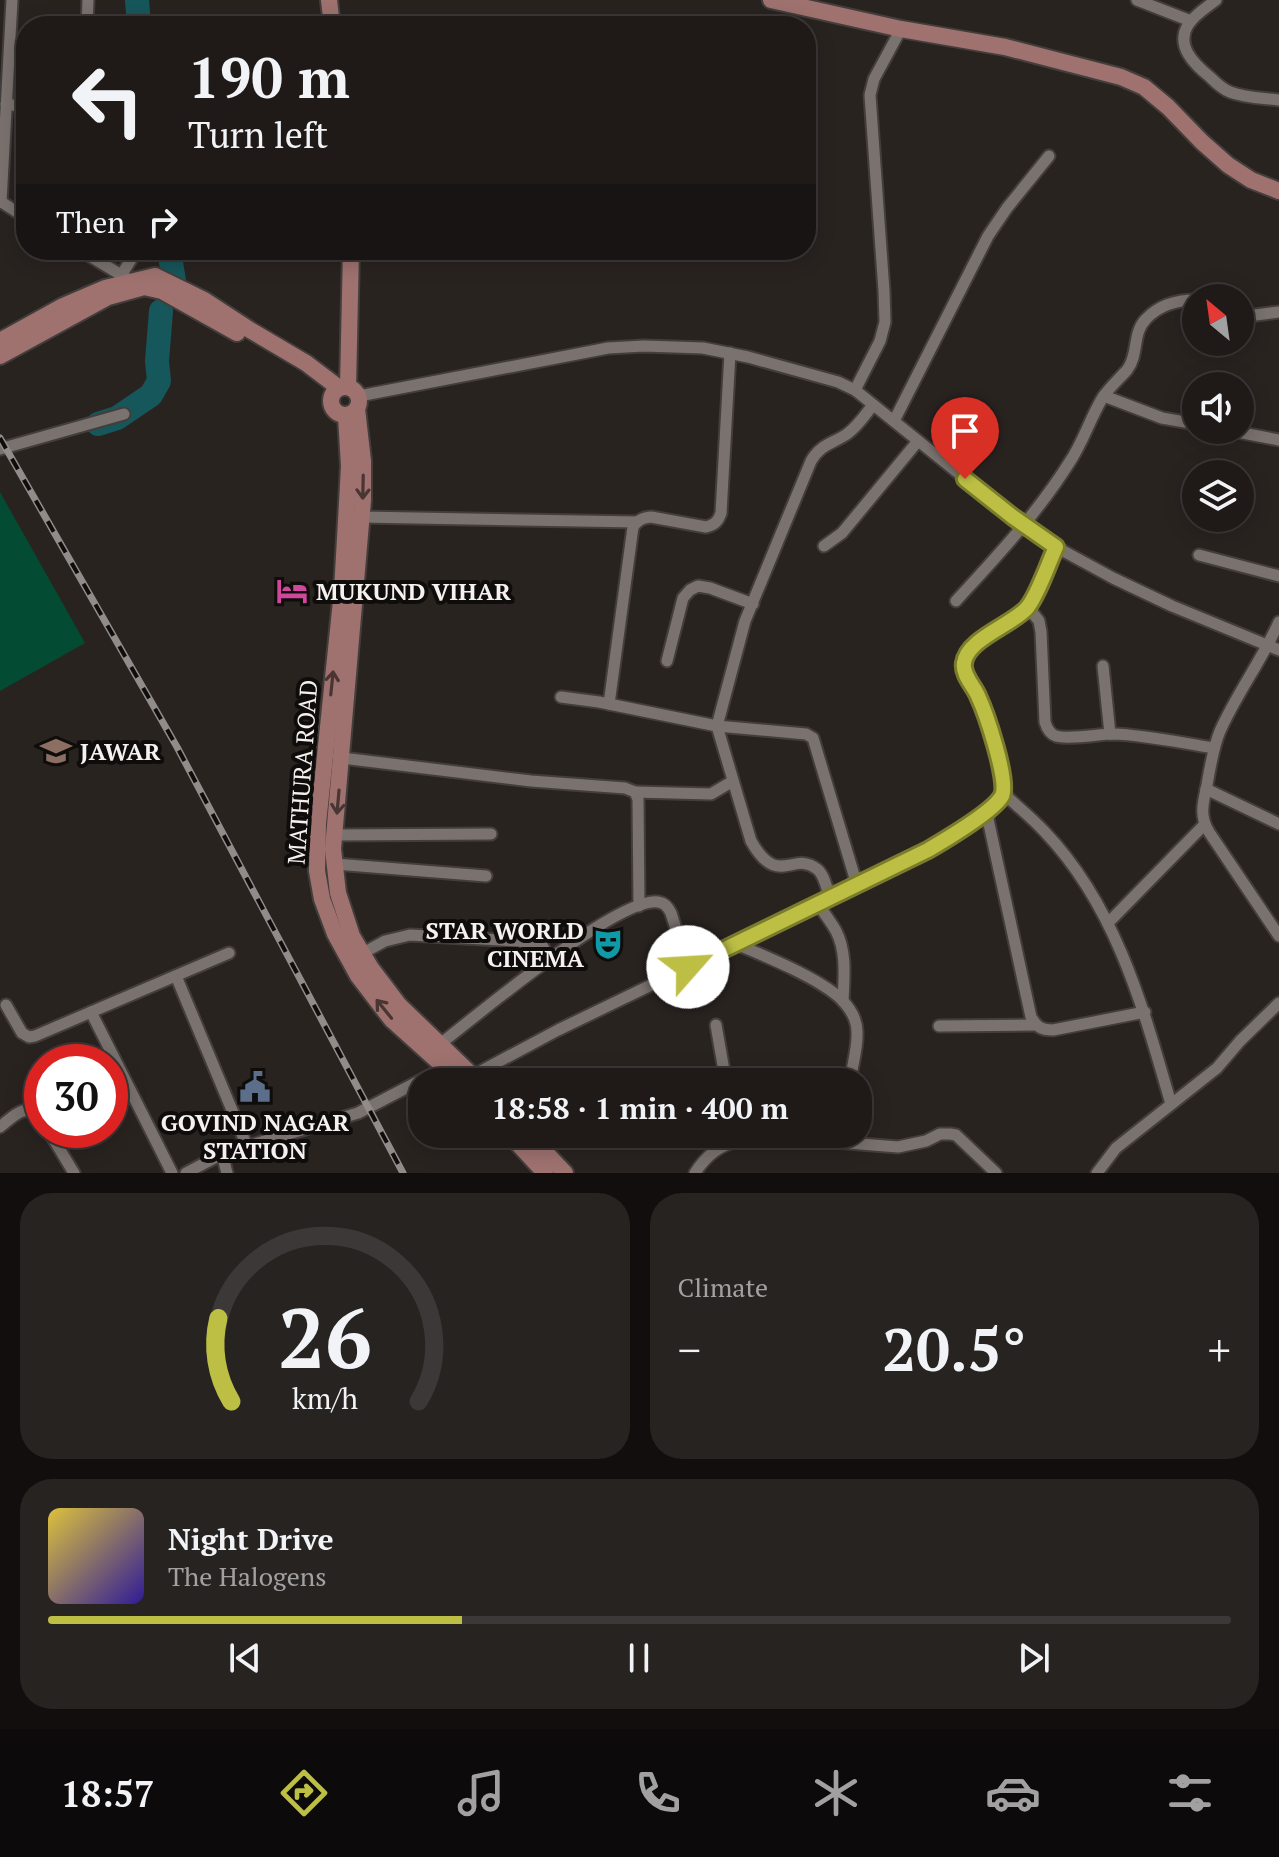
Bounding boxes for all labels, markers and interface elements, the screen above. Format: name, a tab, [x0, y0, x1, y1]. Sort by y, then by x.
text: 190 m	[188, 40, 350, 114]
icon: left	[56, 48, 160, 152]
text: Turn left	[188, 111, 328, 158]
icon: right	[141, 200, 185, 244]
text: Then	[56, 202, 125, 242]
north arrow	[1182, 284, 1254, 356]
map controls	[1182, 284, 1254, 532]
button: sound	[1182, 372, 1254, 444]
pin	[931, 397, 999, 479]
icon: arrive	[943, 409, 987, 453]
button: layers	[1182, 460, 1254, 532]
one-way arrow	[355, 473, 370, 500]
hotel icon: MUKUND VIHAR	[275, 574, 309, 608]
place label: MUKUND VIHAR	[316, 575, 511, 607]
one-way arrow	[324, 670, 339, 697]
street label: MATHURA ROAD	[280, 679, 324, 865]
school or university icon: JAWAR	[39, 734, 73, 768]
place label: JAWAR	[80, 735, 161, 767]
one-way arrow	[330, 788, 345, 815]
place label: STAR WORLD CINEMA	[426, 914, 584, 974]
position arrow	[646, 925, 730, 1009]
theatre icon: STAR WORLD CINEMA	[591, 927, 625, 961]
one-way arrow	[375, 999, 393, 1020]
speed limit sign: 30	[24, 1044, 128, 1148]
public building icon: GOVIND NAGAR STATION	[238, 1070, 272, 1104]
text: 18:58 · 1 min · 400 m	[492, 1088, 788, 1128]
place label: GOVIND NAGAR STATION	[161, 1106, 349, 1166]
text: Climate	[678, 1270, 768, 1304]
text: 26	[278, 1282, 372, 1392]
text: 20.5°	[882, 1309, 1026, 1388]
text: −	[678, 1320, 701, 1379]
text: +	[1208, 1320, 1231, 1379]
text: km/h	[292, 1379, 358, 1417]
text: Night Drive	[168, 1519, 334, 1559]
text: The Halogens	[168, 1559, 326, 1593]
icon: previous	[223, 1636, 267, 1680]
icon: pause	[617, 1636, 661, 1680]
icon: next	[1012, 1636, 1056, 1680]
icon: directions	[276, 1765, 332, 1821]
icon: music	[453, 1765, 509, 1821]
icon: phone	[630, 1765, 686, 1821]
icon: climate	[808, 1765, 864, 1821]
icon: car	[985, 1765, 1041, 1821]
icon: filters	[1162, 1765, 1218, 1821]
text: 18:57	[61, 1770, 154, 1817]

